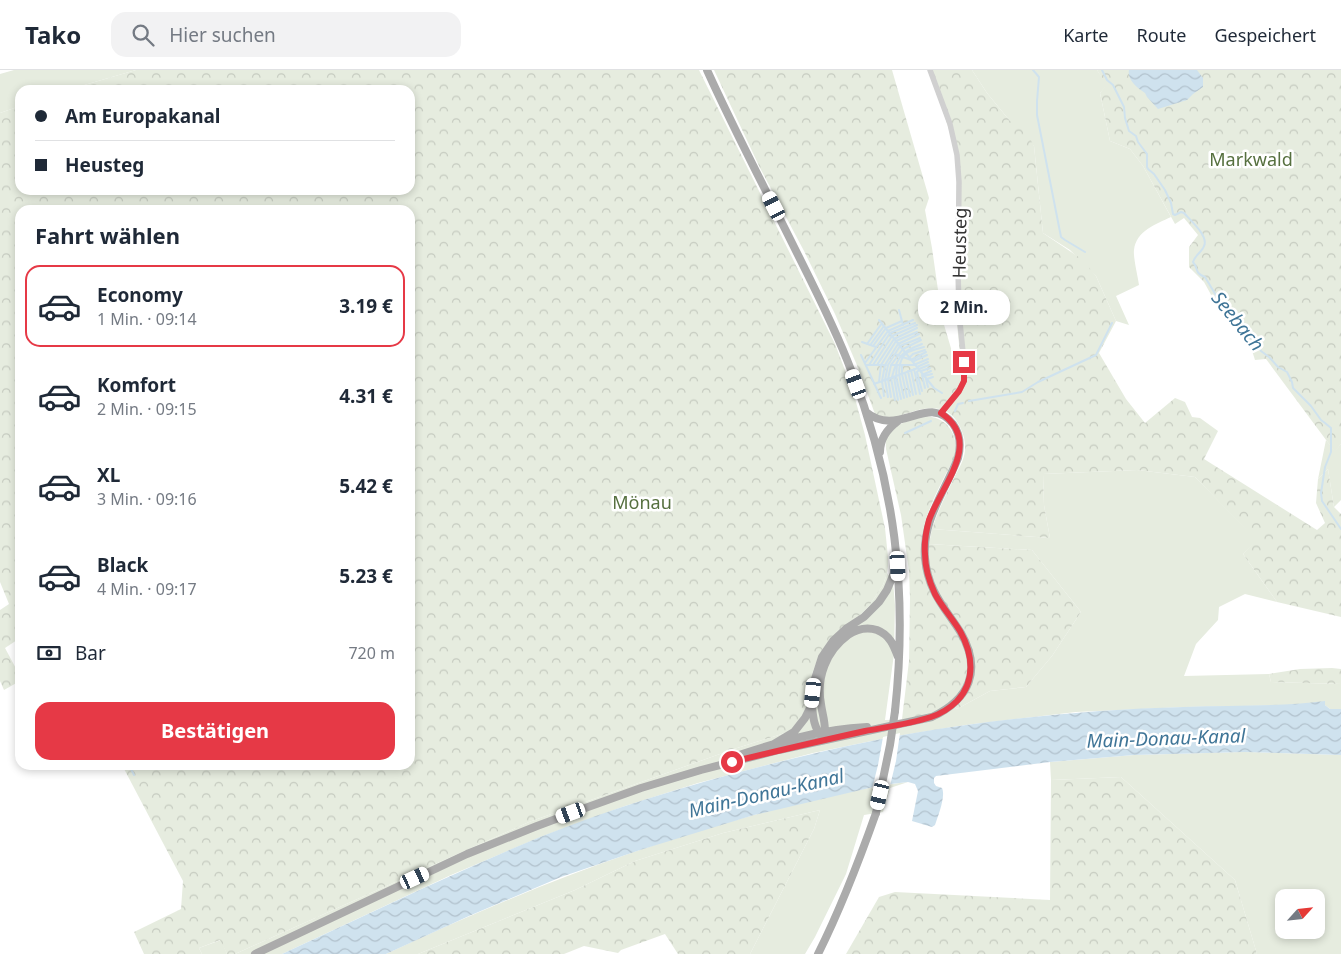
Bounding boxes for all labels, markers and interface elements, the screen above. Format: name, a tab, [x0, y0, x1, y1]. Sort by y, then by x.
search box	[111, 12, 461, 57]
text: Tako	[25, 18, 81, 51]
icon: search	[129, 21, 157, 49]
text: Hier suchen	[169, 22, 276, 48]
text: Karte	[1063, 23, 1109, 47]
text: Route	[1137, 23, 1186, 47]
text: Gespeichert	[1214, 23, 1316, 47]
text: Am Europakanal	[65, 103, 221, 129]
park label: Markwald	[1209, 147, 1293, 171]
text: Heusteg	[65, 152, 144, 178]
car	[760, 189, 787, 223]
street label: Heusteg	[946, 207, 972, 279]
text: Fahrt wählen	[35, 220, 180, 250]
text: Economy	[97, 282, 183, 308]
icon: car	[37, 284, 82, 329]
water label: Seebach	[1206, 286, 1270, 356]
callout: 2 Min.	[918, 290, 1010, 324]
text: 3.19 €	[339, 293, 393, 319]
text: 2 Min.	[940, 296, 988, 318]
text: 1 Min. · 09:14	[97, 308, 197, 330]
route end	[953, 351, 975, 373]
car	[843, 367, 868, 401]
text: Komfort	[97, 372, 176, 398]
icon: car	[37, 374, 82, 419]
text: 4.31 €	[339, 383, 393, 409]
text: 2 Min. · 09:15	[97, 398, 197, 420]
text: XL	[97, 462, 120, 488]
icon: car	[37, 464, 82, 509]
text: 5.42 €	[339, 473, 393, 499]
text: 3 Min. · 09:16	[97, 488, 197, 510]
park label: Mönau	[612, 490, 672, 514]
car	[889, 551, 906, 581]
text: Black	[97, 552, 148, 578]
icon: car	[37, 554, 82, 599]
text: 5.23 €	[339, 563, 393, 589]
text: 4 Min. · 09:17	[97, 578, 197, 600]
icon: cash	[35, 639, 63, 667]
text: Bar	[75, 640, 106, 666]
text: 720 m	[348, 642, 395, 664]
car	[803, 677, 822, 709]
button: Bestätigen	[35, 702, 395, 760]
water label: Main-Donau-Kanal	[1086, 722, 1247, 754]
route start	[721, 751, 743, 773]
water label: Main-Donau-Kanal	[686, 762, 847, 824]
car	[869, 779, 890, 811]
car	[554, 801, 587, 825]
car	[398, 865, 431, 891]
north arrow	[1275, 889, 1325, 939]
map controls	[1275, 889, 1325, 939]

